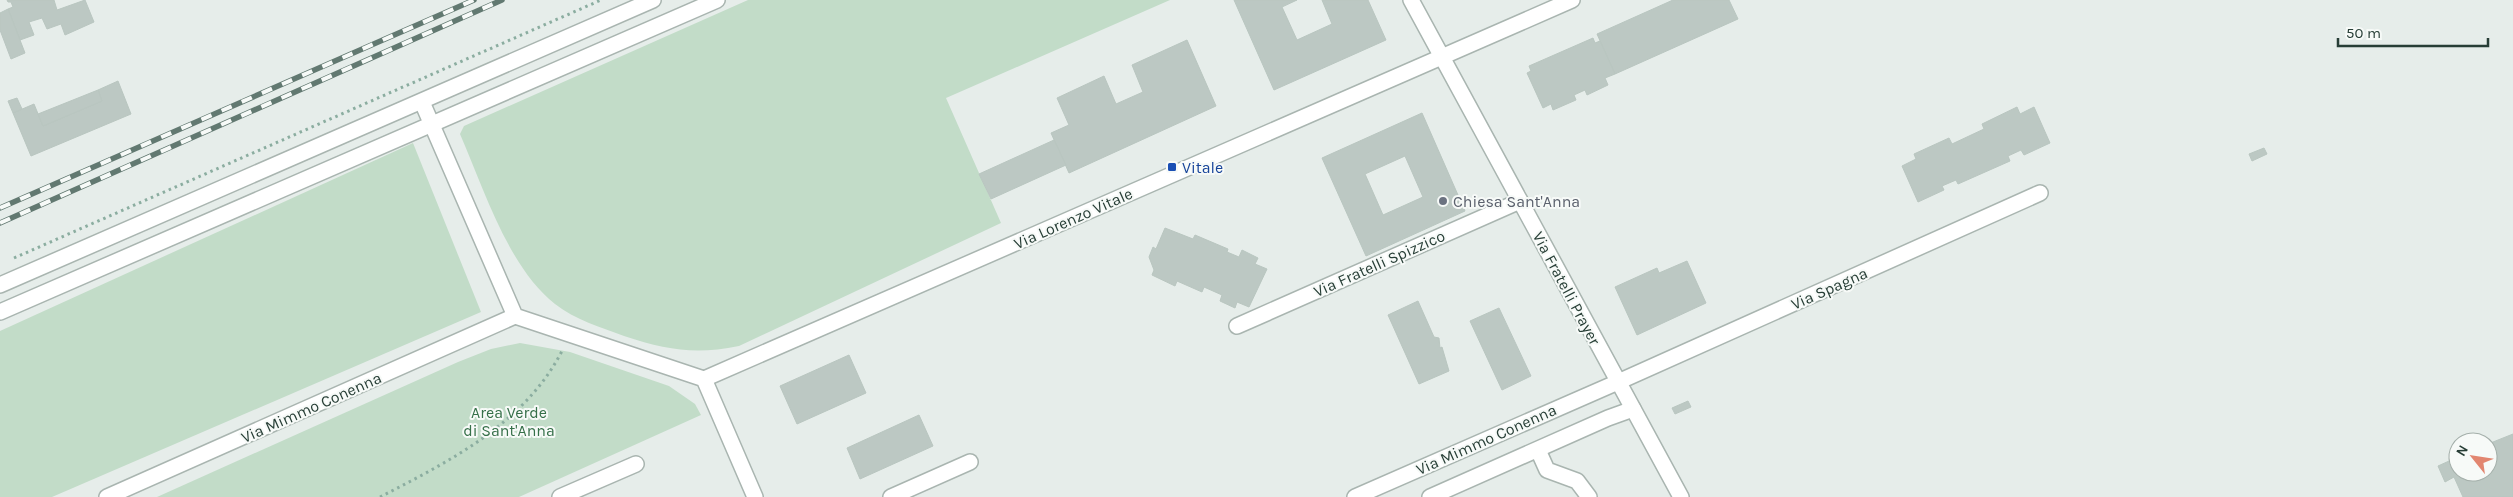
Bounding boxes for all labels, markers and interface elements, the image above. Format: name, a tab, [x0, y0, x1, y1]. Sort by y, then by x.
scale bar	[2338, 15, 2488, 47]
text: 50 m	[2346, 24, 2381, 42]
place label: Vitale	[1182, 158, 1223, 177]
marker: Vitale	[1166, 161, 1178, 173]
street label: Via Lorenzo Vitale	[1011, 184, 1135, 253]
place label: Chiesa Sant'Anna	[1453, 192, 1580, 211]
marker: Chiesa Sant'Anna	[1437, 195, 1449, 207]
street label: Via Fratelli Spizzico	[1311, 226, 1448, 301]
street label: Via Fratelli Prayer	[1529, 228, 1605, 349]
street label: Via Spagna	[1788, 263, 1870, 314]
street label: Via Mimmo Conenna	[238, 368, 384, 447]
street label: Via Mimmo Conenna	[1413, 400, 1559, 479]
park label: Area Verde di Sant'Anna	[463, 403, 555, 440]
north arrow	[2448, 432, 2498, 482]
text: N	[2452, 442, 2472, 459]

